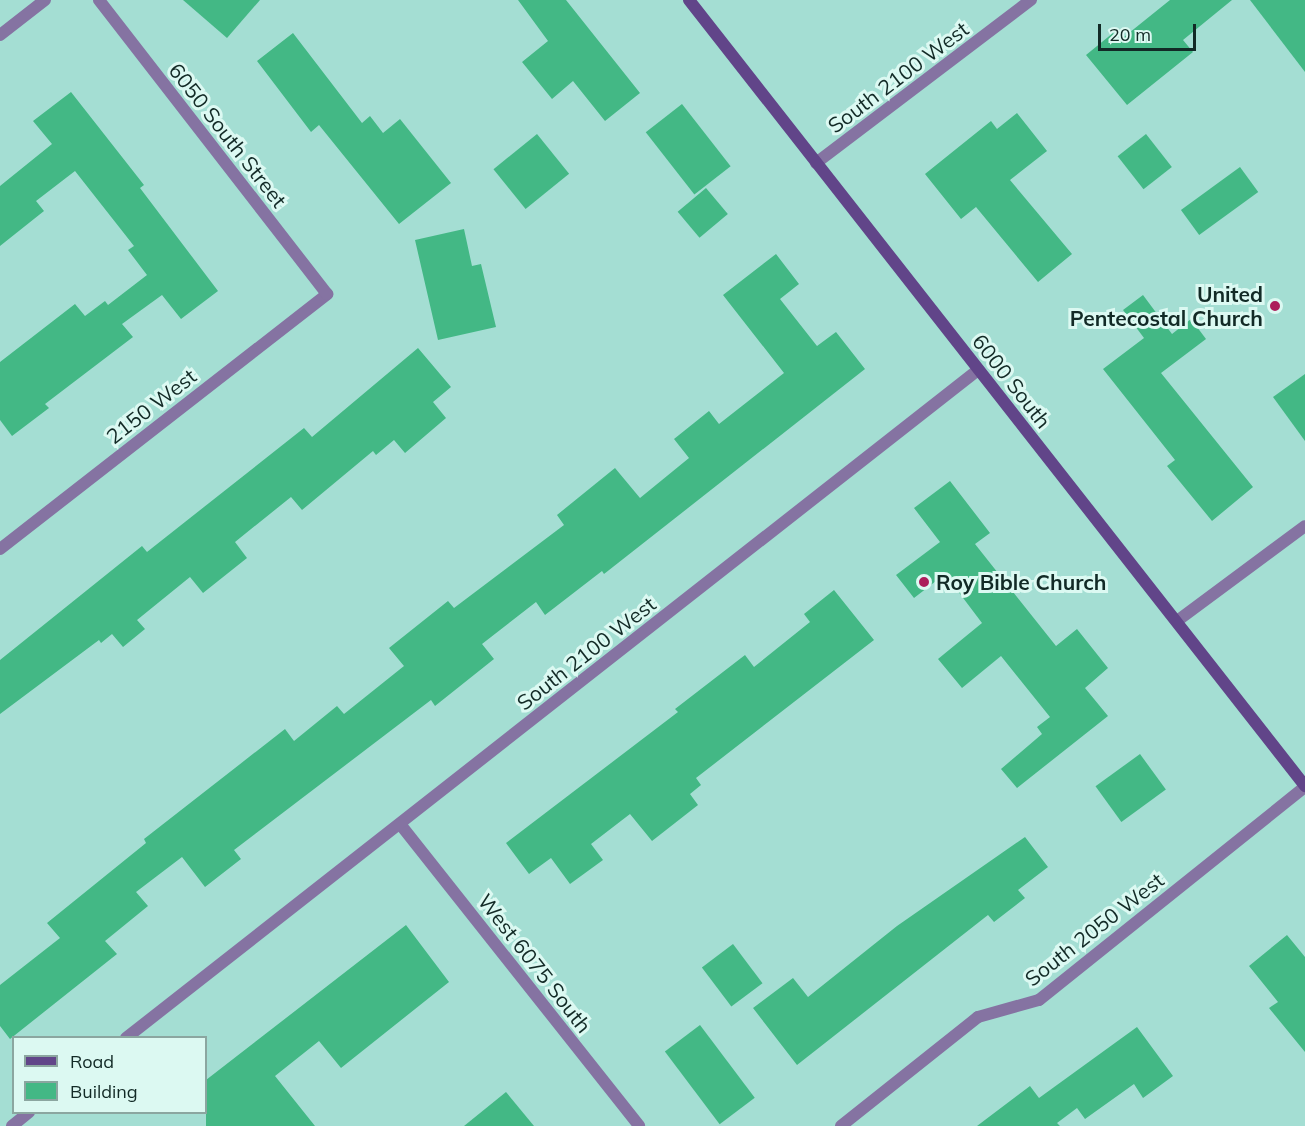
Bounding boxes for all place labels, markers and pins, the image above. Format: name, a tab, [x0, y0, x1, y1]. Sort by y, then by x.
place label: United Pentecostal Church	[1070, 281, 1263, 331]
marker: United Pentecostal Church	[1268, 299, 1282, 313]
place label: Roy Bible Church	[936, 569, 1106, 595]
marker: Roy Bible Church	[917, 575, 931, 589]

